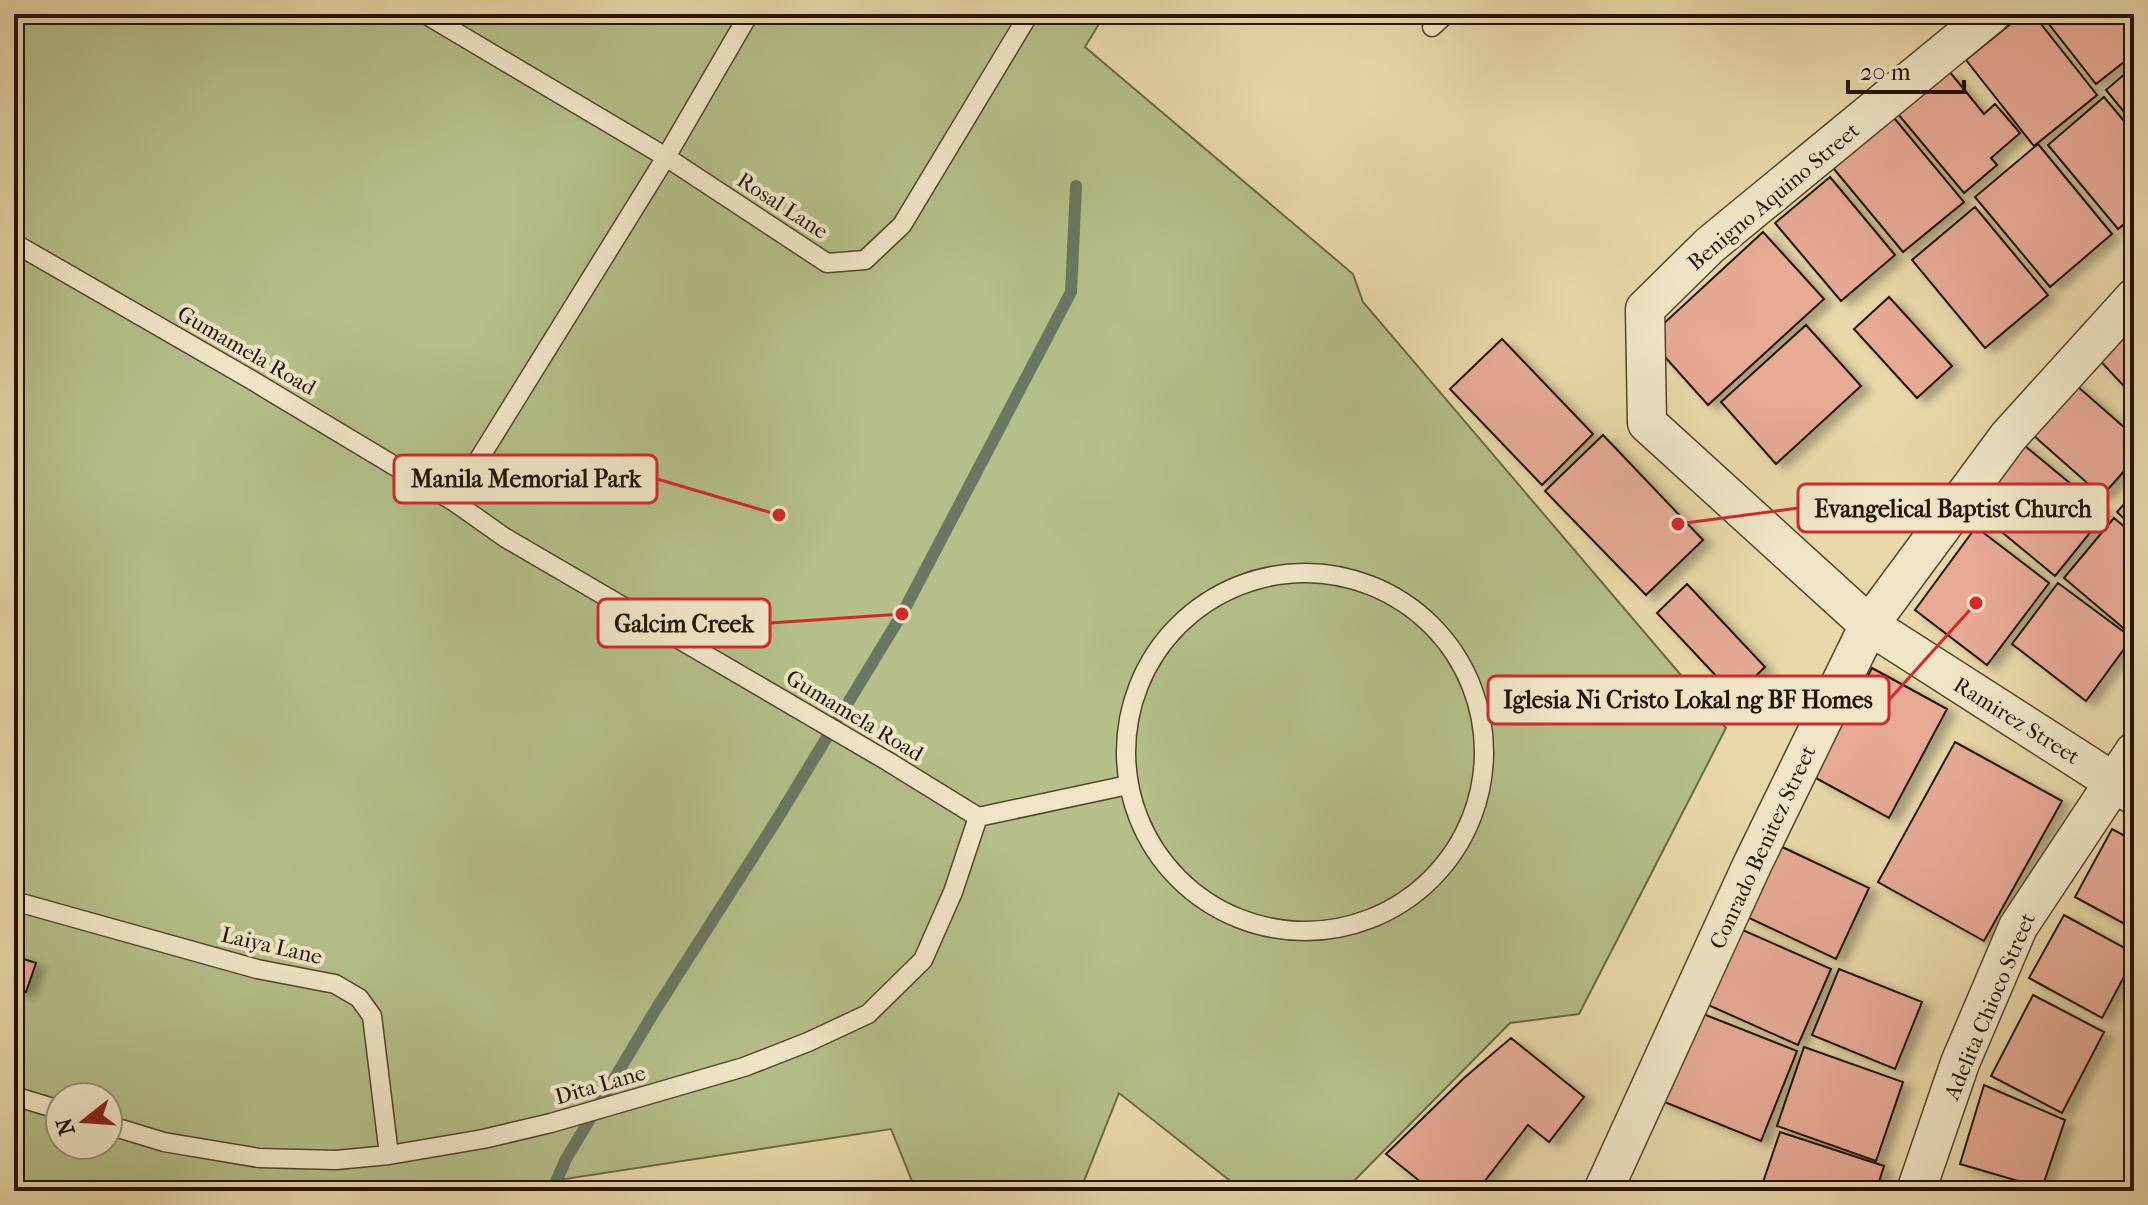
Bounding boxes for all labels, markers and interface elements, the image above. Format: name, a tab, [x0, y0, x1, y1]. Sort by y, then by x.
scale bar	[1848, 44, 1964, 94]
text: 20 m	[1860, 58, 1911, 86]
street label: Benigno Aquino Street	[1683, 117, 1865, 276]
street label: Rosal Lane	[732, 167, 833, 245]
street label: Gumamela Road	[173, 301, 321, 401]
callout: Manila Memorial Park	[394, 455, 657, 503]
text: Manila Memorial Park	[411, 465, 642, 493]
callout: Evangelical Baptist Church	[1798, 484, 2108, 532]
text: Evangelical Baptist Church	[1814, 495, 2092, 523]
callout: Galcim Creek	[598, 599, 770, 647]
text: Galcim Creek	[614, 610, 754, 638]
street label: Gumamela Road	[781, 665, 929, 768]
street label: Ramirez Street	[1949, 672, 2084, 770]
callout: Iglesia Ni Cristo Lokal ng BF Homes	[1488, 676, 1889, 724]
text: Iglesia Ni Cristo Lokal ng BF Homes	[1503, 686, 1873, 714]
street label: Conrado Benitez Street	[1704, 741, 1822, 953]
street label: Adelita Chioco Street	[1938, 909, 2041, 1105]
street label: Laiya Lane	[219, 922, 325, 970]
street label: Dita Lane	[552, 1060, 649, 1110]
north arrow	[44, 1081, 124, 1161]
text: N	[51, 1114, 81, 1138]

